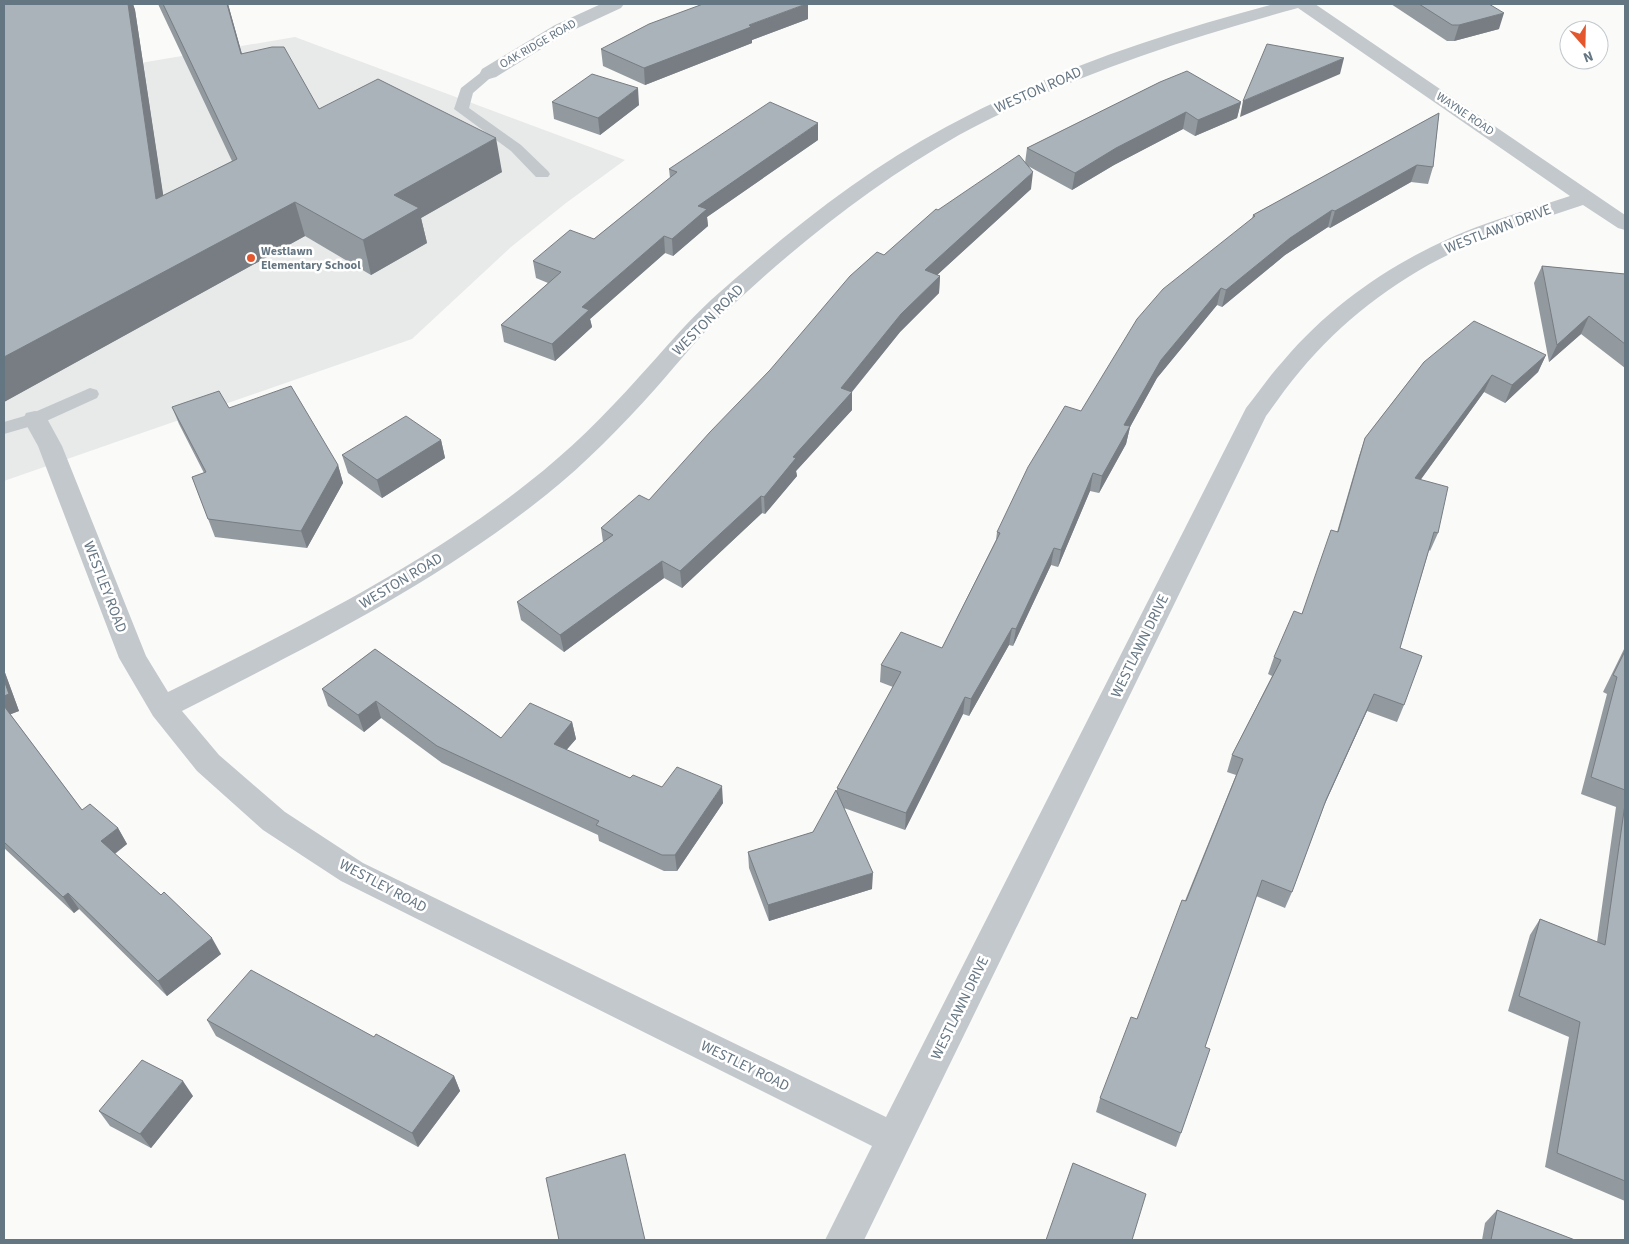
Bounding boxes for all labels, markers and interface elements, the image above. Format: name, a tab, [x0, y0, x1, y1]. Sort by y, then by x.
street label: OAK RIDGE ROAD	[497, 15, 579, 73]
north arrow	[1559, 20, 1609, 70]
text: N	[1580, 45, 1596, 67]
street label: WESTON ROAD	[991, 61, 1085, 119]
street label: WAYNE ROAD	[1433, 88, 1497, 140]
street label: WESTLAWN DRIVE	[1442, 199, 1554, 259]
place label: Westlawn Elementary School	[261, 243, 361, 274]
marker: Westlawn Elementary School	[245, 252, 257, 264]
street label: WESTON ROAD	[668, 280, 748, 360]
street label: WESTLEY ROAD	[78, 538, 132, 636]
street label: WESTON ROAD	[356, 548, 446, 614]
street label: WESTLAWN DRIVE	[1106, 591, 1174, 701]
street label: WESTLEY ROAD	[335, 854, 431, 918]
street label: WESTLAWN DRIVE	[926, 953, 994, 1063]
street label: WESTLEY ROAD	[697, 1035, 793, 1097]

